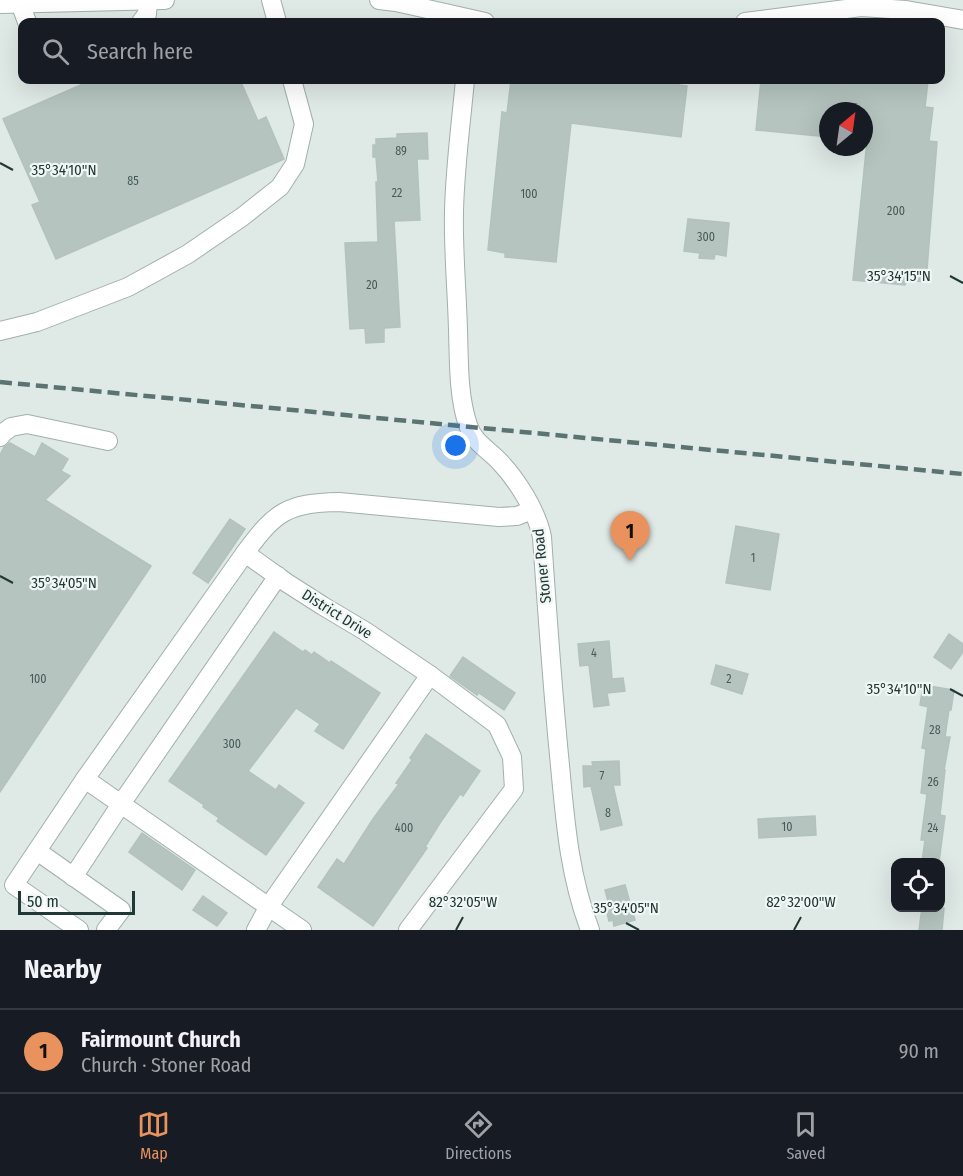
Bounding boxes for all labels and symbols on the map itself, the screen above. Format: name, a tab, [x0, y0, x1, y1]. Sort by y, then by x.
north arrow	[819, 102, 873, 156]
house number: 89	[395, 144, 407, 158]
text: 35°34'10"N	[31, 161, 97, 179]
house number: 85	[127, 174, 139, 188]
house number: 22	[392, 186, 402, 200]
house number: 100	[520, 187, 538, 201]
house number: 200	[887, 204, 905, 218]
house number: 300	[697, 230, 715, 244]
text: 35°34'15"N	[867, 267, 931, 285]
house number: 20	[366, 278, 378, 292]
your location	[441, 431, 470, 460]
pin: 1	[610, 512, 650, 561]
street label: Stoner Road	[529, 528, 555, 604]
house number: 1	[751, 551, 755, 565]
text: 35°34'05"N	[31, 574, 97, 592]
street label: District Drive	[299, 585, 375, 643]
house number: 4	[591, 646, 597, 660]
house number: 100	[29, 672, 47, 686]
house number: 2	[726, 672, 732, 686]
text: 35°34'10"N	[866, 680, 932, 698]
house number: 28	[929, 723, 941, 737]
house number: 300	[223, 737, 241, 751]
house number: 7	[600, 769, 605, 783]
house number: 26	[927, 775, 939, 789]
house number: 8	[605, 806, 611, 820]
house number: 10	[782, 820, 792, 834]
house number: 400	[395, 821, 413, 835]
house number: 24	[928, 821, 939, 835]
scale bar	[18, 888, 135, 916]
text: 82°32'05"W	[429, 893, 497, 911]
text: 82°32'00"W	[766, 893, 836, 911]
text: 35°34'05"N	[593, 899, 659, 917]

